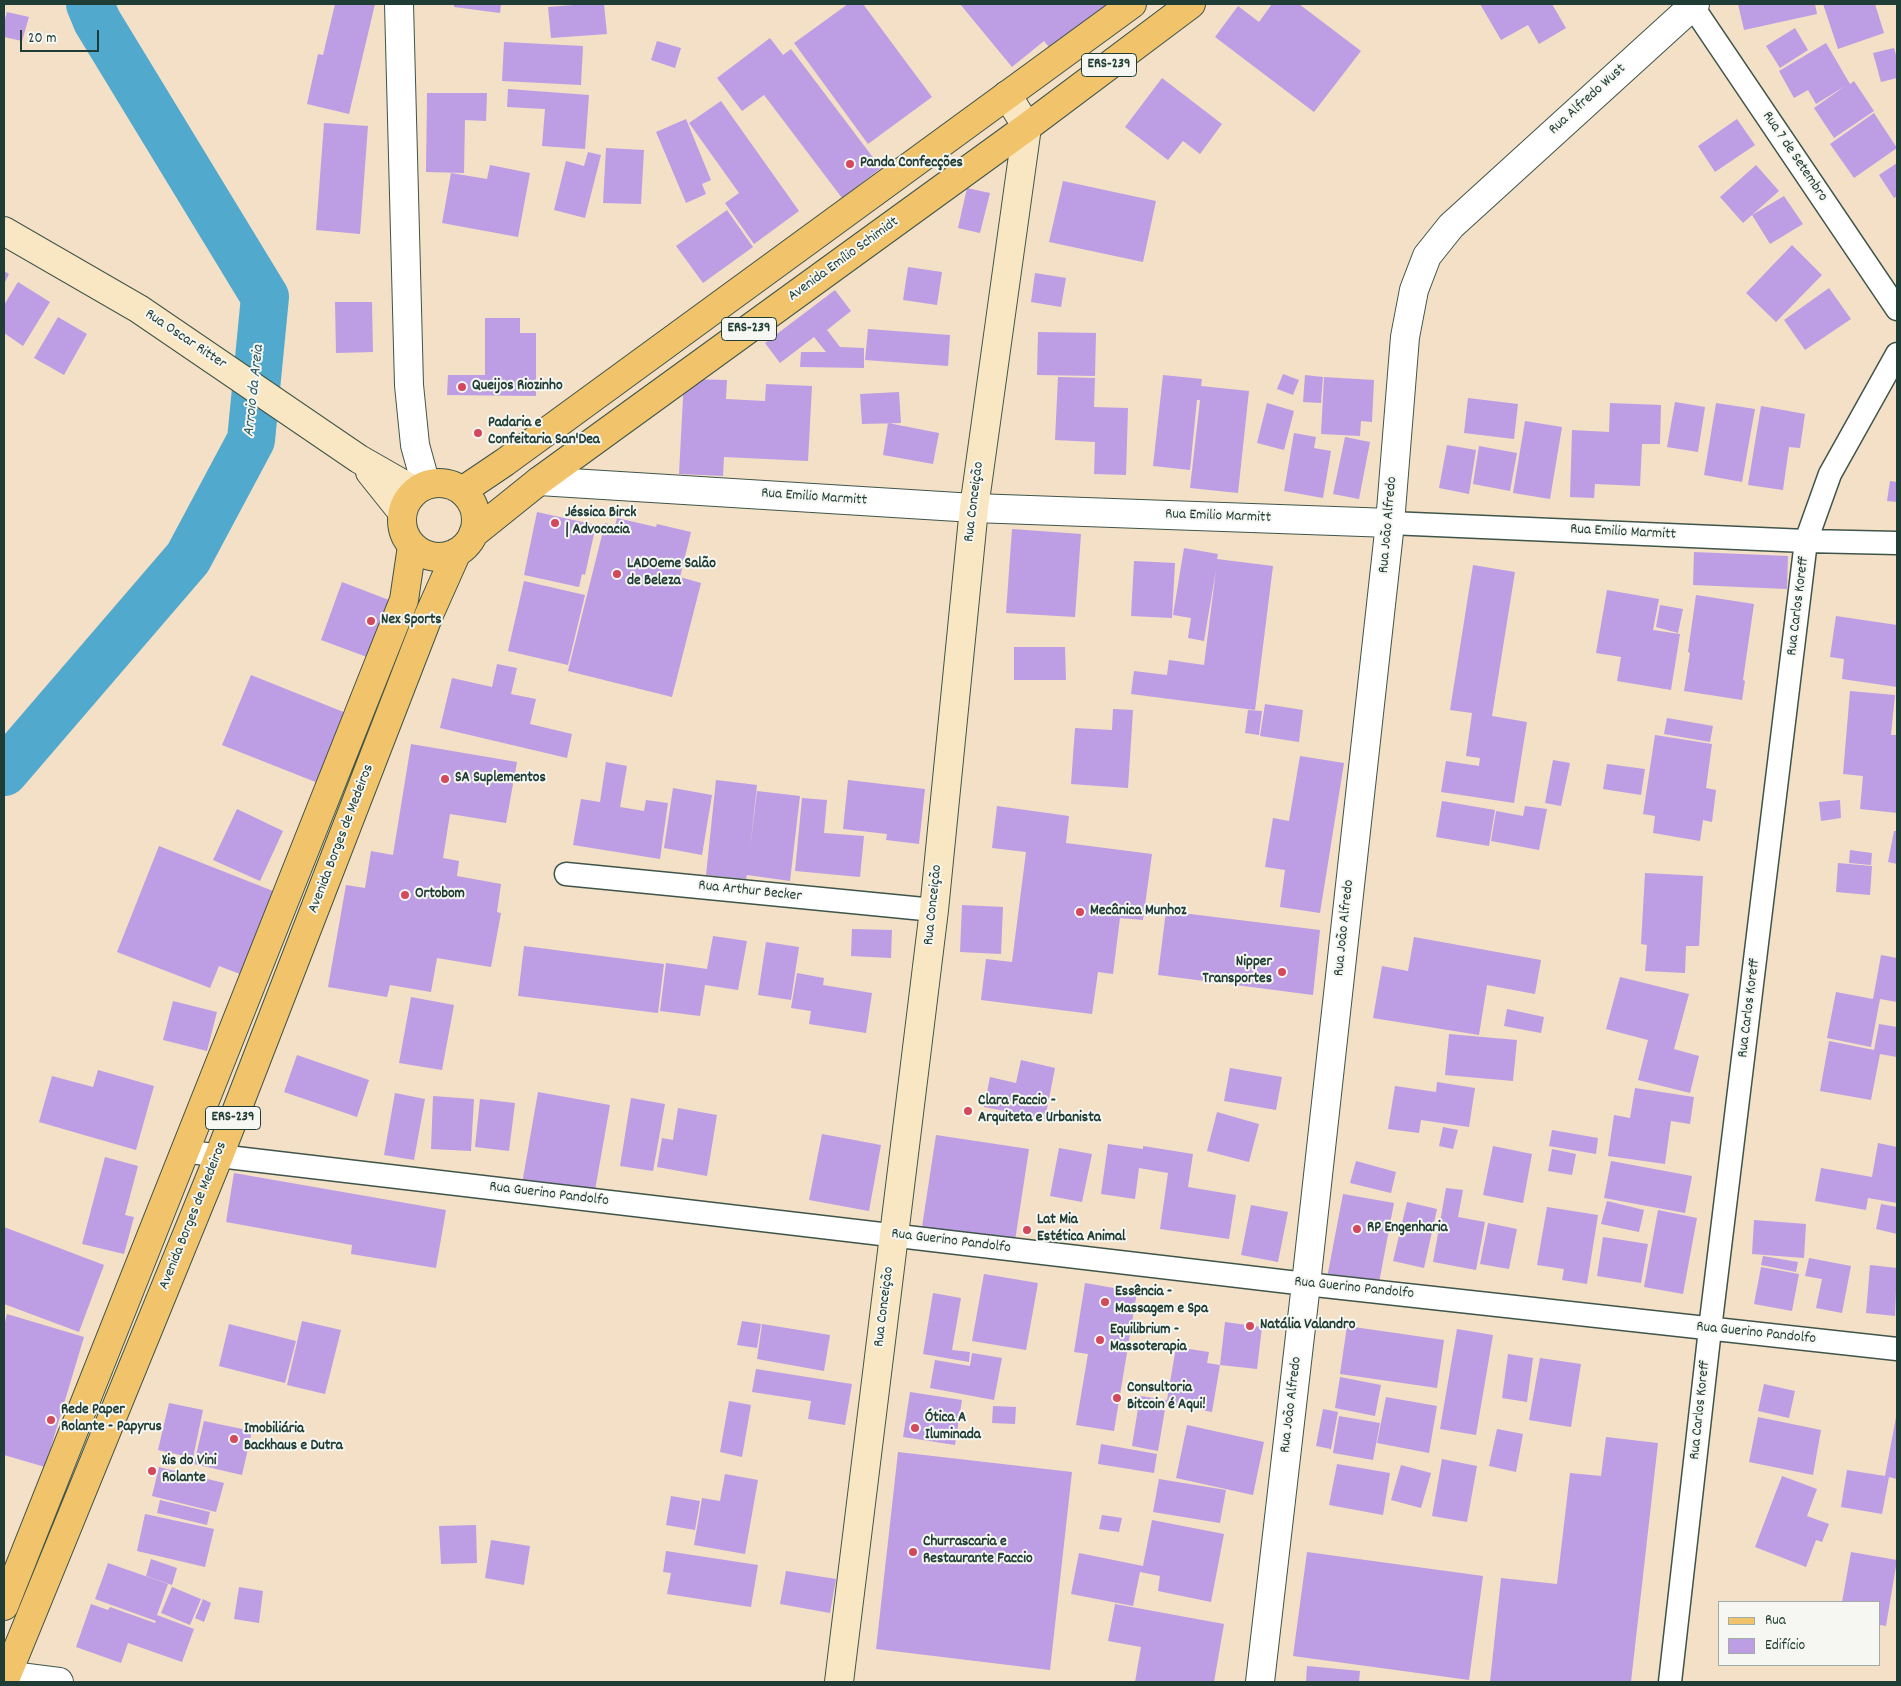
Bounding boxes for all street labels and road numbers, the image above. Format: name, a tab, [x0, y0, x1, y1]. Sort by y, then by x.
road number: ERS-239	[1082, 54, 1136, 76]
street label: Rua Alfredo Wust	[1546, 61, 1630, 139]
street label: Rua 7 de Setembro	[1757, 108, 1831, 206]
street label: Avenida Emílio Schimidt	[785, 214, 903, 306]
street label: Rua Oscar Ritter	[141, 306, 229, 374]
road number: ERS-239	[722, 318, 776, 340]
street label: Rua Conceição	[961, 461, 989, 543]
street label: Rua João Alfredo	[1376, 476, 1402, 574]
street label: Rua Emilio Marmitt	[760, 485, 868, 511]
street label: Rua Emilio Marmitt	[1165, 506, 1271, 528]
street label: Rua Emilio Marmitt	[1570, 521, 1676, 545]
street label: Rua Carlos Koreff	[1784, 555, 1814, 657]
street label: Avenida Borges de Medeiros	[305, 762, 379, 916]
street label: Rua Conceição	[921, 864, 947, 946]
street label: Rua Arthur Becker	[697, 878, 803, 906]
street label: Rua João Alfredo	[1331, 879, 1359, 977]
street label: Rua Carlos Koreff	[1735, 957, 1765, 1059]
road number: ERS-239	[206, 1106, 260, 1130]
street label: Avenida Borges de Medeiros	[156, 1139, 232, 1293]
street label: Rua Guerino Pandolfo	[488, 1179, 610, 1211]
street label: Rua Guerino Pandolfo	[890, 1226, 1012, 1258]
street label: Rua Conceição	[871, 1266, 899, 1348]
street label: Rua Guerino Pandolfo	[1293, 1274, 1415, 1304]
street label: Rua Guerino Pandolfo	[1695, 1319, 1817, 1349]
street label: Rua João Alfredo	[1277, 1356, 1307, 1454]
street label: Rua Carlos Koreff	[1687, 1359, 1715, 1461]

